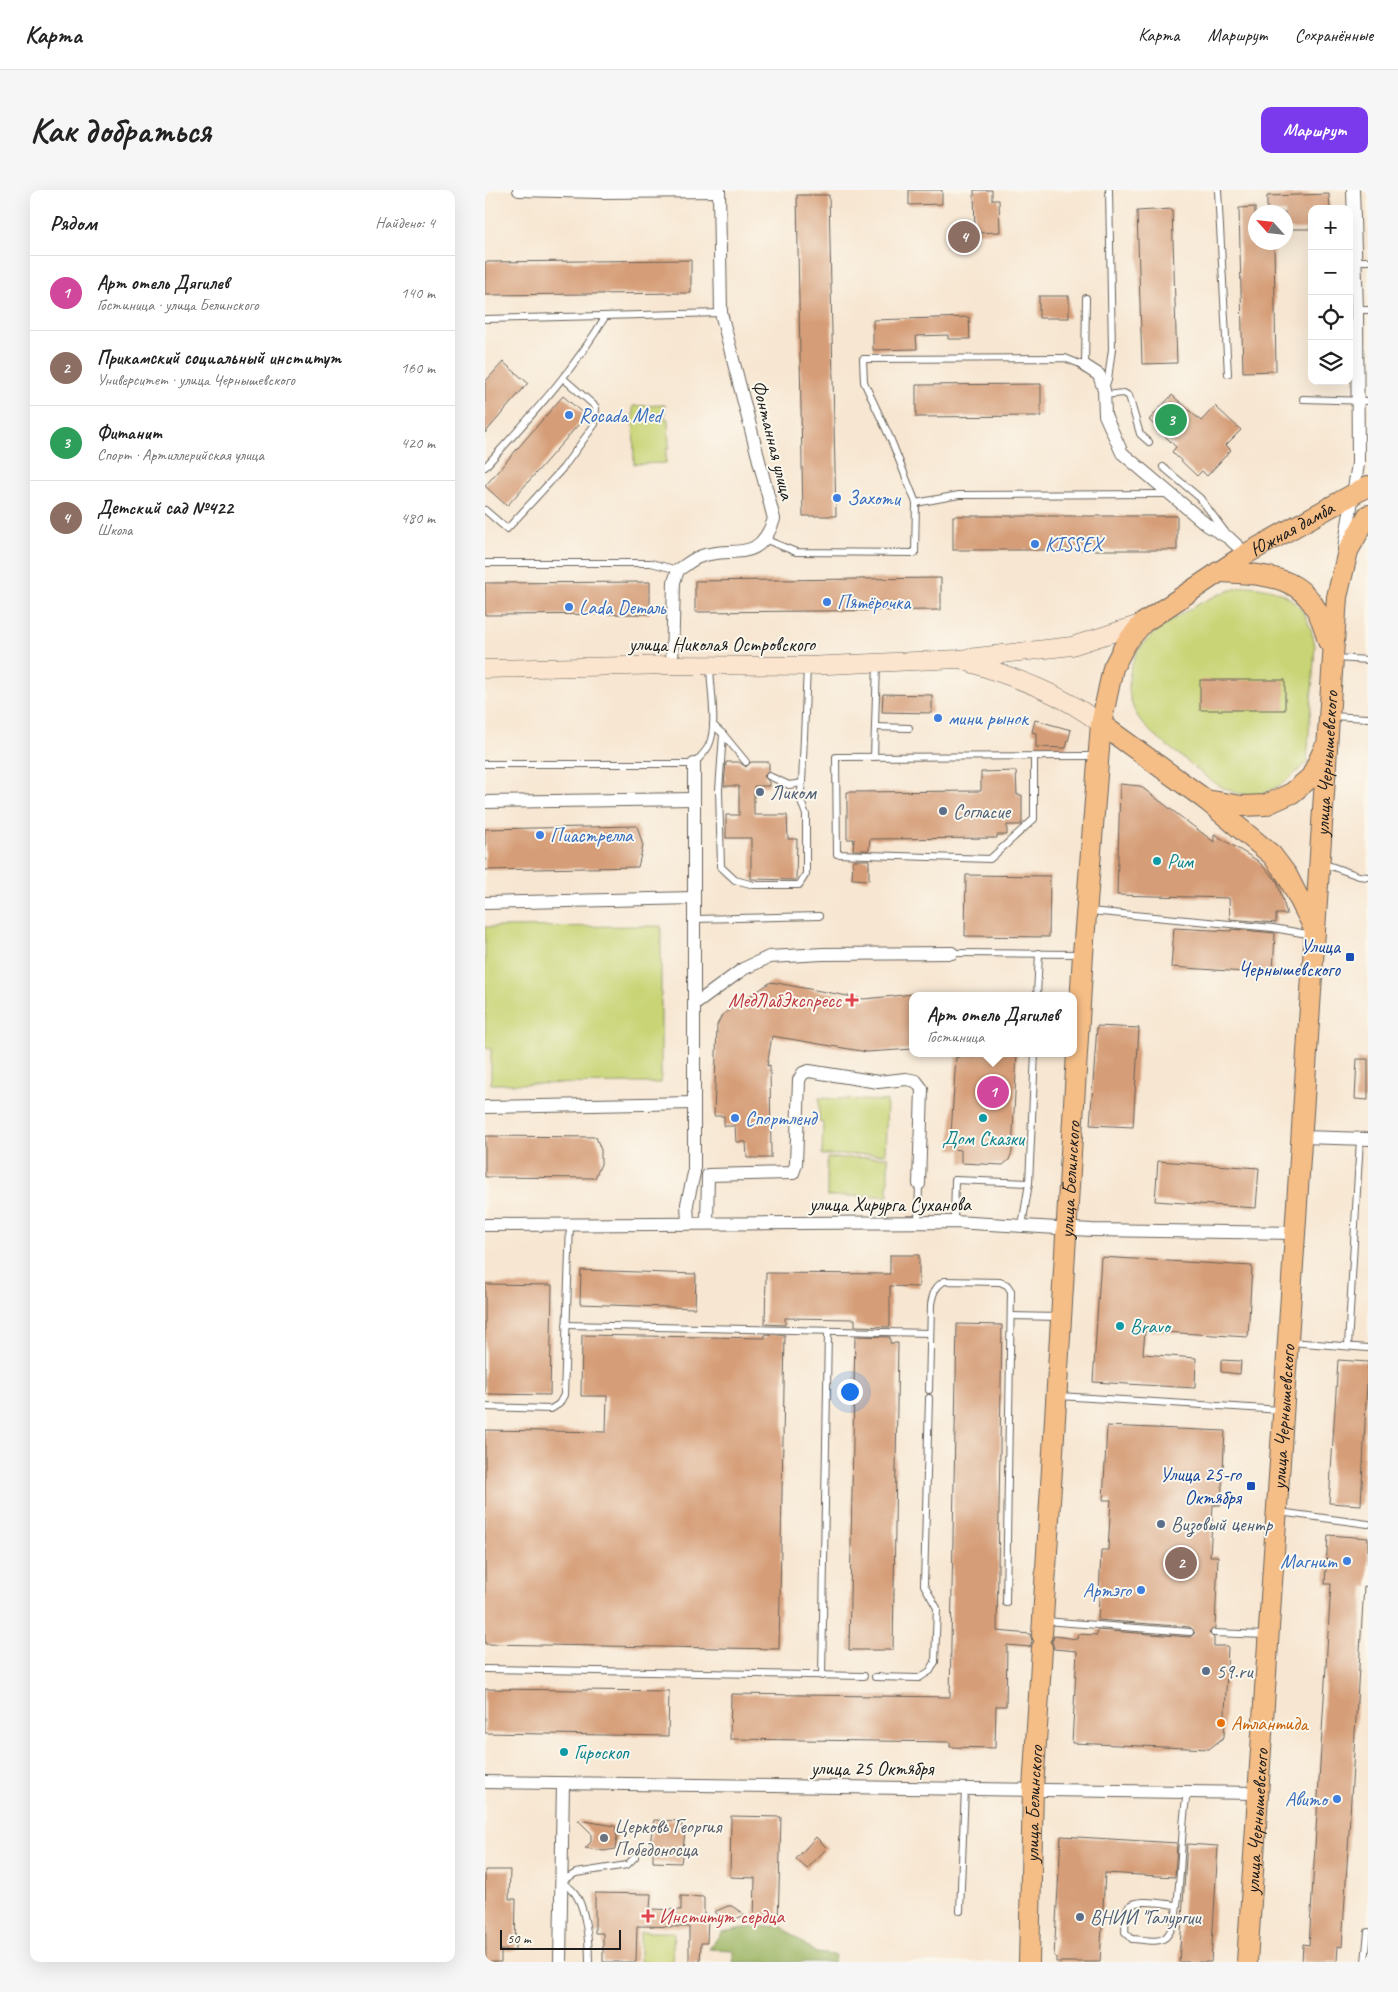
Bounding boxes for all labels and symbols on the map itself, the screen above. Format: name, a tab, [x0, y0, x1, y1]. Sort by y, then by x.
north arrow	[1248, 205, 1293, 250]
pin: 4	[948, 218, 980, 256]
street label: Фонтанная улица	[746, 378, 800, 503]
pin: 3	[1155, 401, 1187, 439]
place label: Rocada Med	[579, 403, 665, 428]
marker: Rocada Med	[563, 409, 575, 421]
place label: Захоти	[847, 486, 902, 511]
marker: Захоти	[831, 492, 843, 504]
street label: Южная дамба	[1245, 494, 1339, 562]
place label: KISSEX	[1045, 532, 1106, 557]
marker: KISSEX	[1029, 538, 1041, 550]
place label: Пятёрочка	[837, 590, 912, 615]
place label: Lada Dеталь	[579, 595, 667, 620]
marker: Пятёрочка	[821, 596, 833, 608]
marker: Lada Dеталь	[563, 601, 575, 613]
street label: улица Николая Островского	[628, 632, 816, 657]
street label: улица Чернышевского	[1309, 689, 1343, 838]
place label: мини рынок	[948, 706, 1029, 731]
marker: мини рынок	[932, 712, 944, 724]
place label: Ликом	[770, 780, 817, 805]
marker: Ликом	[754, 786, 766, 798]
place label: Согласие	[953, 799, 1011, 824]
marker: Согласие	[937, 805, 949, 817]
place label: Пиастрелла	[550, 823, 634, 848]
marker: Пиастрелла	[534, 829, 546, 841]
place label: Рим	[1167, 849, 1195, 874]
marker: Рим	[1151, 855, 1163, 867]
place label: Улица Чернышевского	[1238, 934, 1342, 982]
marker: Улица Чернышевского	[1344, 951, 1356, 963]
place label: МедЛабЭкспресс	[728, 988, 842, 1013]
marker: МедЛабЭкспресс	[845, 993, 859, 1007]
pin: 1	[977, 1073, 1009, 1111]
place label: Спортленд	[745, 1106, 819, 1131]
marker: Спортленд	[729, 1112, 741, 1124]
marker: Дом Сказки	[977, 1112, 989, 1124]
street label: улица Белинского	[1053, 1120, 1085, 1240]
place label: Дом Сказки	[942, 1126, 1026, 1151]
street label: улица Хирурга Суханова	[808, 1192, 972, 1217]
place label: Bravo	[1130, 1314, 1172, 1339]
marker: Bravo	[1114, 1320, 1126, 1332]
street label: улица Чернышевского	[1266, 1343, 1300, 1491]
your location	[837, 1379, 863, 1405]
place label: Улица 25-го Октября	[1160, 1462, 1243, 1510]
marker: Улица 25-го Октября	[1245, 1480, 1257, 1492]
place label: Визовый центр	[1171, 1512, 1274, 1538]
marker: Визовый центр	[1155, 1518, 1167, 1530]
pin: 2	[1165, 1544, 1197, 1582]
place label: Магнит	[1280, 1549, 1338, 1574]
marker: Магнит	[1341, 1555, 1353, 1567]
place label: Артэго	[1083, 1578, 1132, 1603]
marker: Артэго	[1135, 1584, 1147, 1596]
place label: 59.ru	[1216, 1659, 1254, 1684]
marker: 59.ru	[1200, 1665, 1212, 1677]
place label: Атлантида	[1231, 1711, 1310, 1736]
marker: Атлантида	[1215, 1717, 1227, 1729]
place label: Гироскоп	[574, 1740, 630, 1765]
street label: улица Белинского	[1019, 1744, 1048, 1864]
marker: Гироскоп	[558, 1746, 570, 1758]
street label: улица Чернышевского	[1239, 1747, 1274, 1896]
street label: улица 25 Октября	[810, 1756, 935, 1781]
place label: Авито	[1285, 1787, 1329, 1812]
marker: Авито	[1331, 1793, 1343, 1805]
place label: Церковь Георгия Победоносца	[614, 1814, 723, 1862]
marker: Церковь Георгия Победоносца	[598, 1832, 610, 1844]
place label: Институт сердца	[659, 1904, 785, 1929]
place label: ВНИИ "Галургии	[1090, 1905, 1202, 1930]
marker: Институт сердца	[641, 1909, 655, 1923]
marker: ВНИИ "Галургии	[1074, 1911, 1086, 1923]
scale bar	[500, 1927, 621, 1950]

